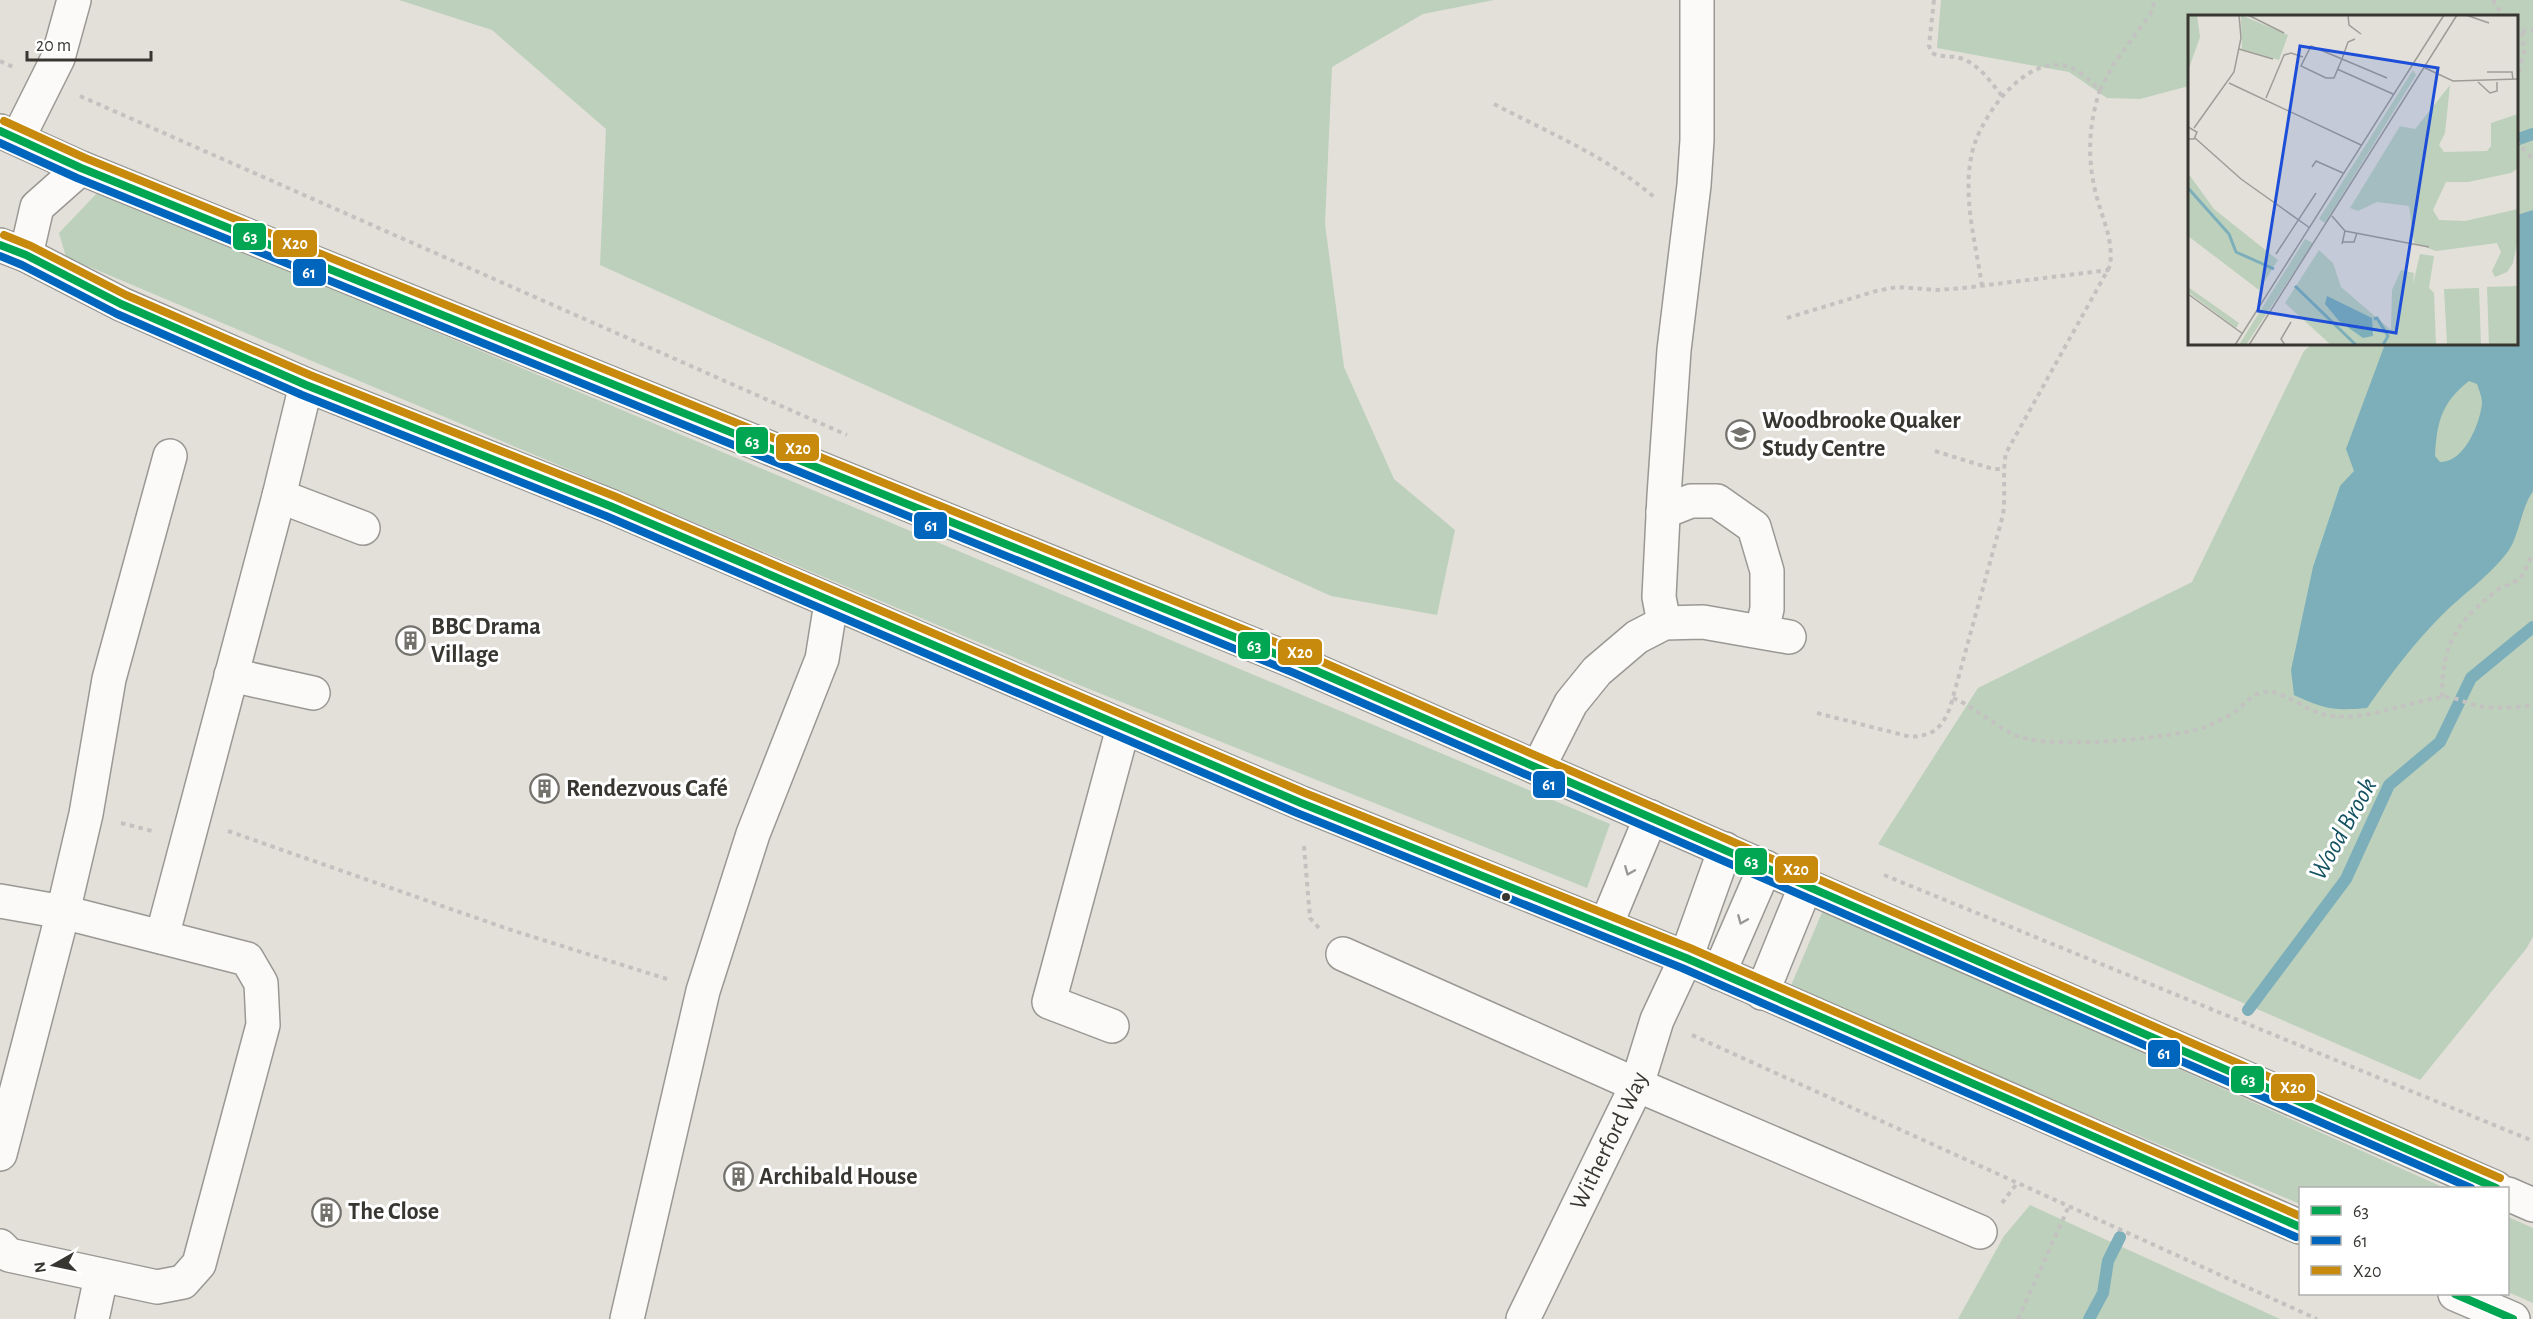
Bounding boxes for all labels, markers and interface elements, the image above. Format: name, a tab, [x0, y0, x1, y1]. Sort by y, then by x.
inset map	[2188, 15, 2518, 345]
scale bar	[27, 24, 152, 62]
text: 20 m	[36, 37, 71, 55]
line badge: 63	[232, 222, 267, 251]
text: 63	[243, 229, 257, 245]
line badge: X20	[272, 229, 318, 258]
text: X20	[282, 236, 308, 252]
line badge: 61	[292, 258, 327, 287]
text: 61	[302, 265, 316, 281]
place label: Woodbrooke Quaker Study Centre	[1762, 409, 1961, 461]
school or university icon: Woodbrooke Quaker Study Centre	[1725, 419, 1757, 451]
line badge: 63	[735, 426, 769, 455]
line badge: X20	[775, 433, 820, 462]
text: 63	[745, 434, 759, 450]
text: X20	[785, 441, 811, 457]
line badge: 61	[913, 511, 948, 540]
text: 61	[924, 518, 938, 534]
place label: BBC Drama Village	[431, 615, 541, 667]
building icon: BBC Drama Village	[394, 625, 426, 657]
line badge: 63	[1237, 631, 1271, 660]
text: 63	[1247, 638, 1261, 654]
line badge: X20	[1277, 638, 1323, 666]
text: X20	[1287, 645, 1313, 661]
line badge: 61	[1532, 770, 1566, 799]
building icon: Rendezvous Café	[529, 773, 561, 805]
water label: Wood Brook	[2304, 774, 2382, 884]
place label: Rendezvous Café	[566, 777, 728, 801]
text: 61	[1542, 777, 1556, 793]
line badge: 63	[1734, 847, 1768, 876]
text: 63	[1744, 854, 1758, 870]
line badge: X20	[1774, 855, 1819, 884]
text: X20	[1783, 862, 1809, 878]
one-way arrow	[1624, 865, 1636, 876]
unlabelled marker	[1500, 891, 1512, 903]
one-way arrow	[1737, 914, 1749, 925]
line badge: 61	[2147, 1039, 2181, 1068]
text: 61	[2157, 1046, 2171, 1062]
line badge: 63	[2230, 1065, 2265, 1094]
street label: Witherford Way	[1566, 1069, 1652, 1214]
text: 63	[2241, 1072, 2255, 1088]
line badge: X20	[2270, 1073, 2316, 1102]
text: X20	[2280, 1080, 2306, 1096]
building icon: Archibald House	[722, 1161, 754, 1193]
place label: Archibald House	[759, 1165, 918, 1189]
legend	[2299, 1187, 2509, 1295]
building icon: The Close	[311, 1196, 343, 1228]
place label: The Close	[348, 1200, 439, 1224]
text: 63	[2353, 1203, 2369, 1221]
text: 61	[2353, 1233, 2368, 1251]
north arrow	[24, 1235, 84, 1295]
text: N	[31, 1260, 49, 1274]
text: X20	[2353, 1263, 2381, 1281]

